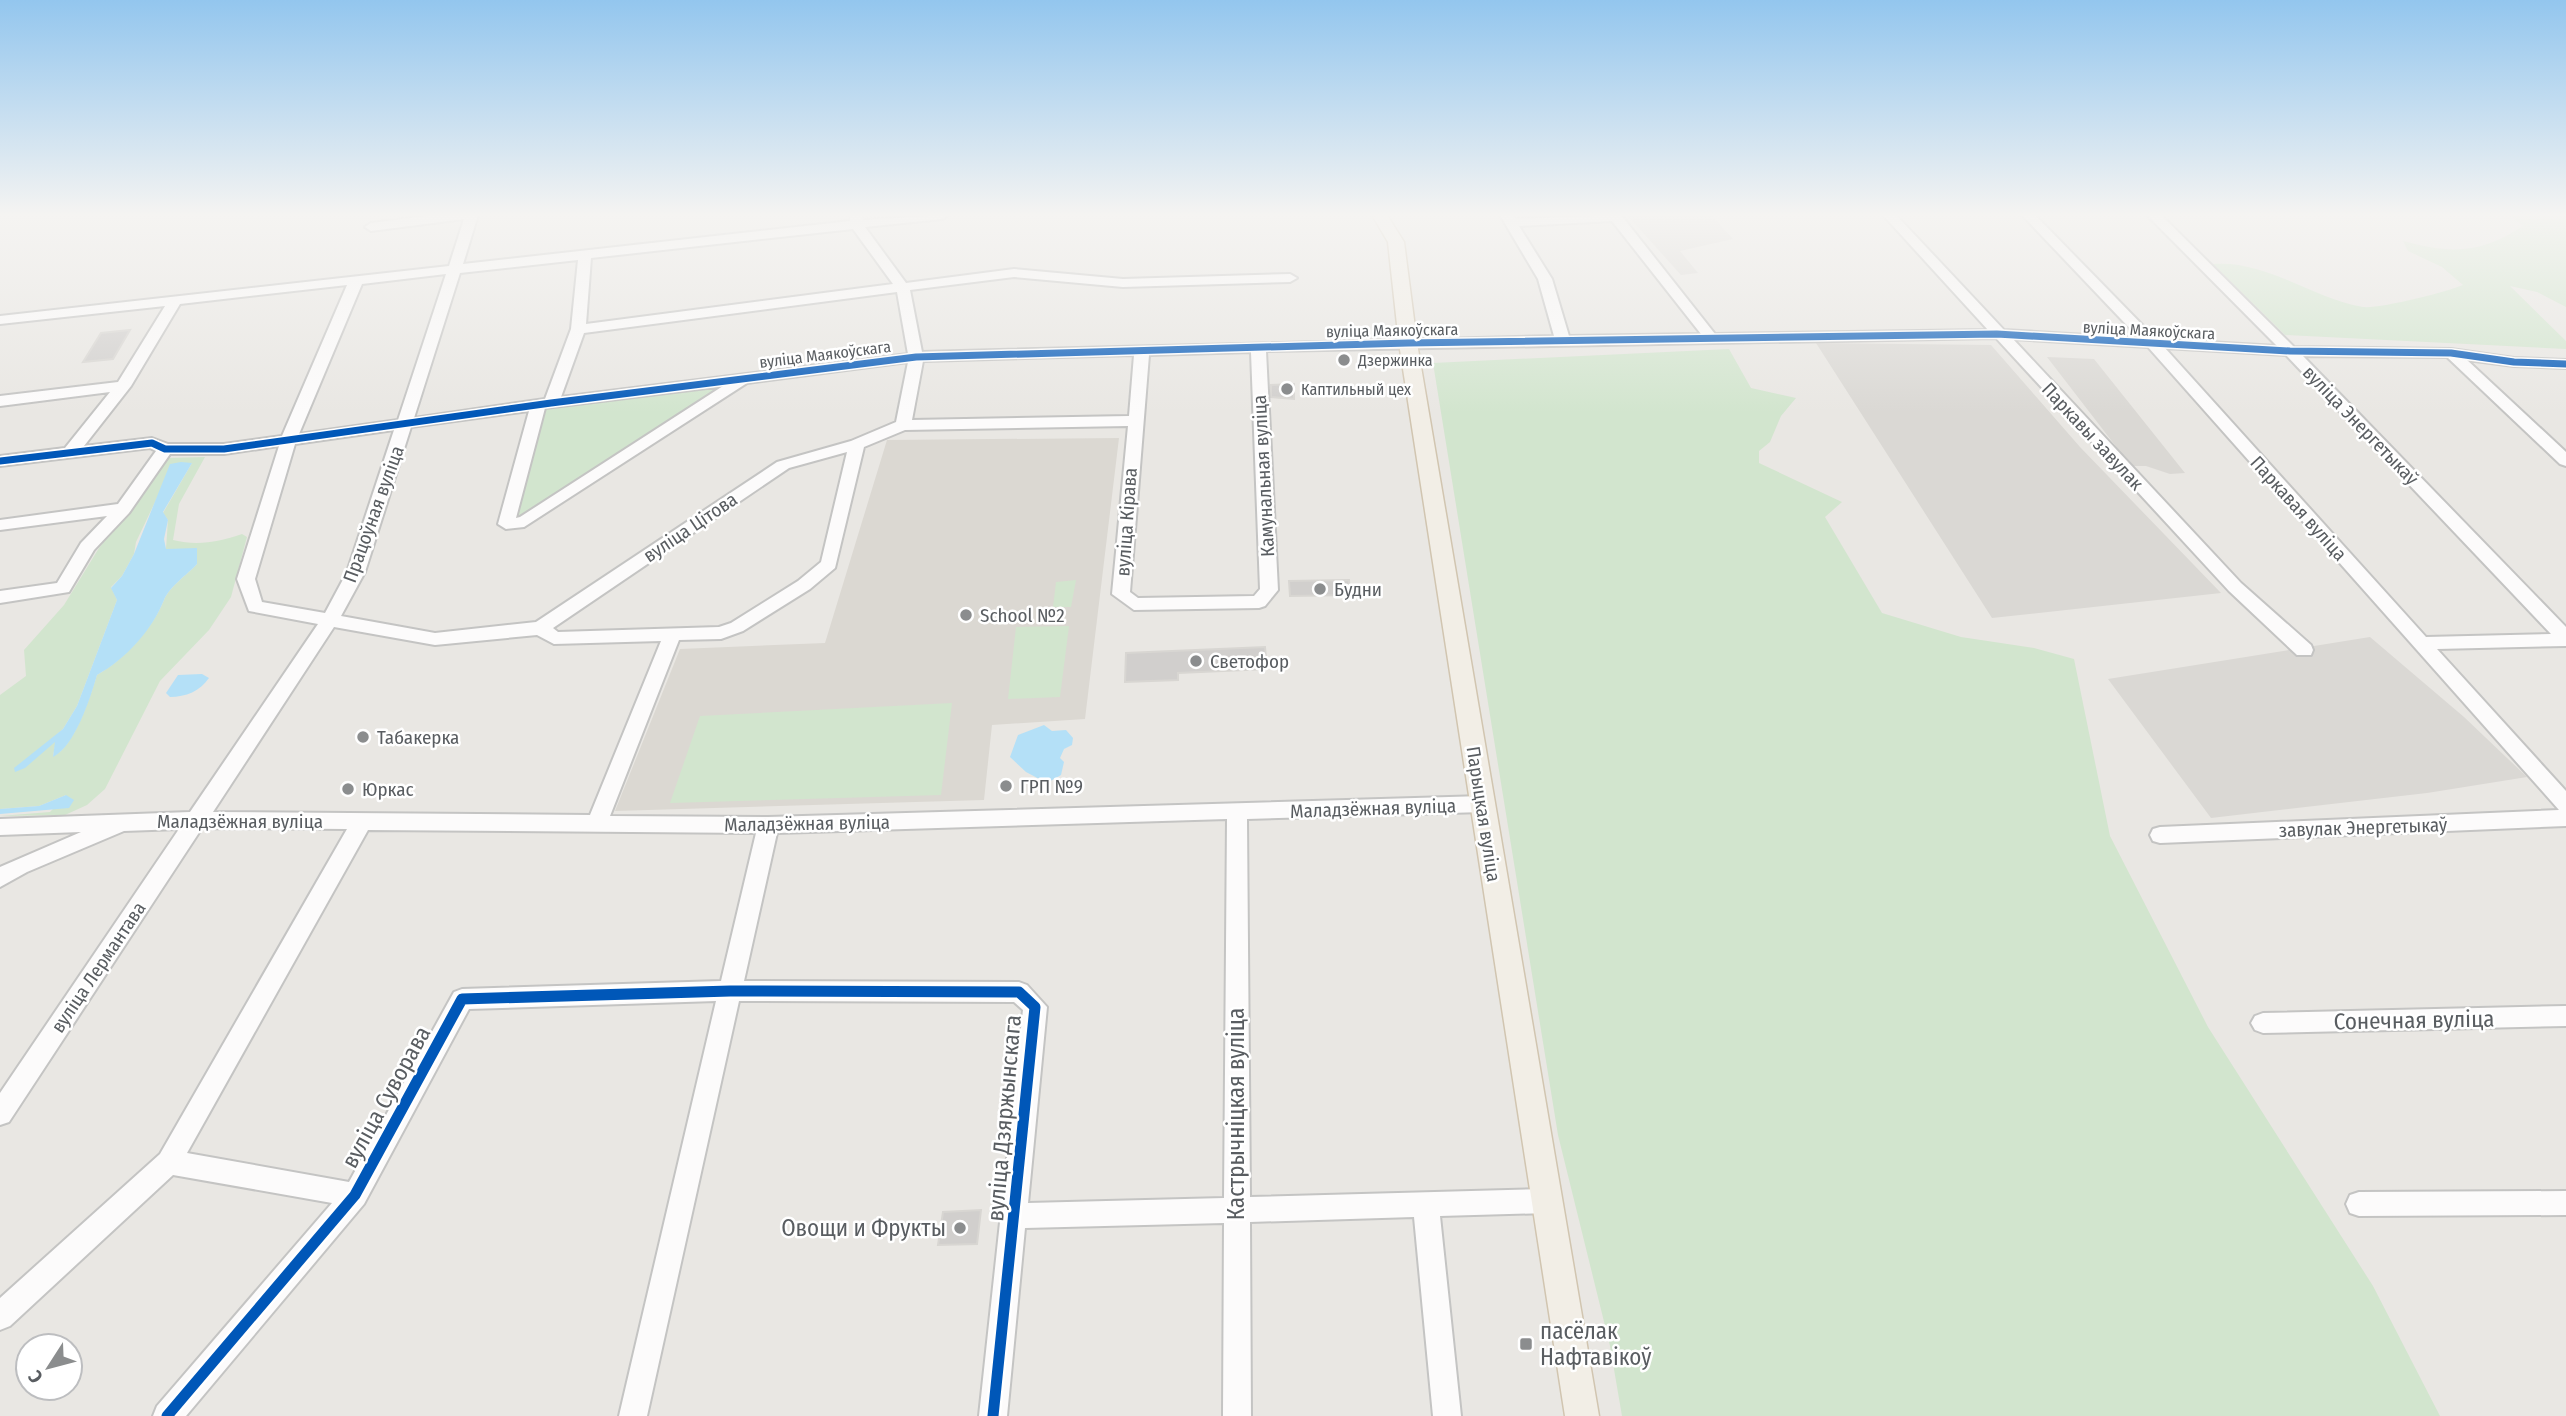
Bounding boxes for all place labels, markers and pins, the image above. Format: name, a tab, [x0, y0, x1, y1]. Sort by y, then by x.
place label: Дзержинка	[1357, 351, 1433, 370]
marker: Дзержинка	[1336, 352, 1352, 368]
place label: Каптильный цех	[1301, 380, 1411, 399]
marker: Каптильный цех	[1279, 381, 1295, 397]
place label: Будни	[1334, 578, 1382, 601]
marker: Будни	[1312, 581, 1328, 597]
place label: School №2	[980, 604, 1065, 627]
marker: School №2	[958, 607, 974, 623]
place label: Светофор	[1210, 650, 1289, 673]
marker: Светофор	[1188, 653, 1204, 669]
place label: Табакерка	[377, 726, 459, 749]
marker: Табакерка	[355, 729, 371, 745]
place label: ГРП №9	[1020, 775, 1083, 798]
place label: Юркас	[362, 778, 414, 801]
marker: ГРП №9	[998, 778, 1014, 794]
marker: Юркас	[340, 781, 356, 797]
place label: Овощи и Фрукты	[781, 1214, 946, 1242]
marker: Овощи и Фрукты	[952, 1220, 968, 1236]
place label: пасёлак Нафтавікоў	[1540, 1317, 1652, 1371]
marker: пасёлак Нафтавікоў	[1518, 1336, 1534, 1352]

